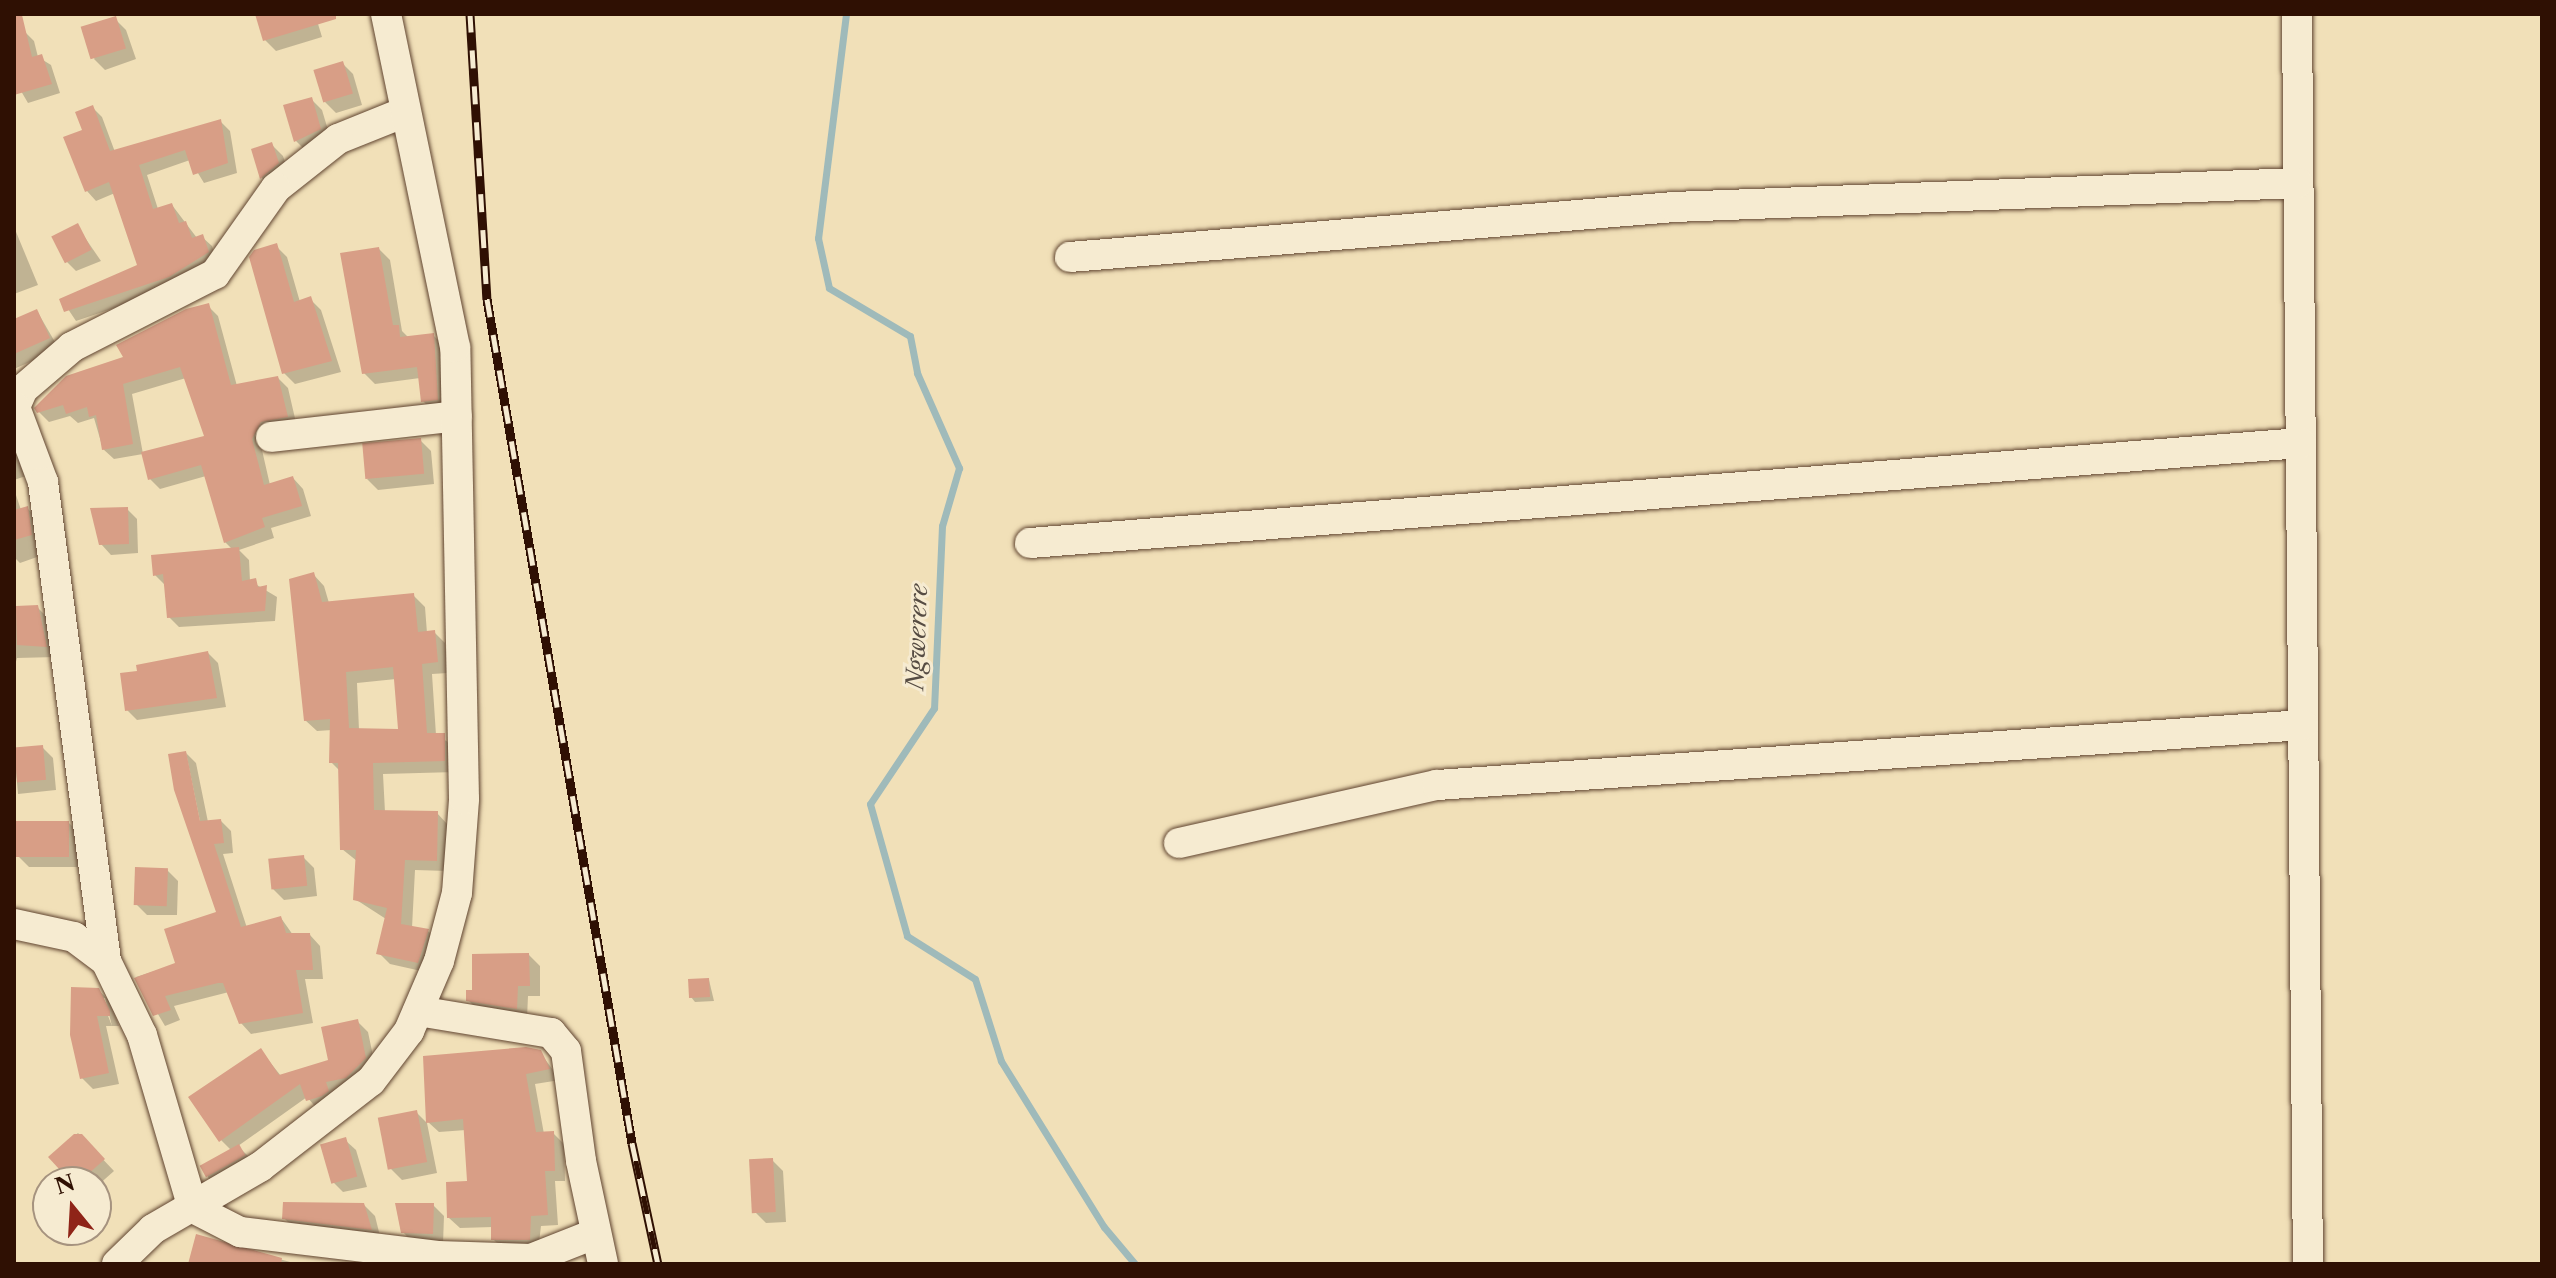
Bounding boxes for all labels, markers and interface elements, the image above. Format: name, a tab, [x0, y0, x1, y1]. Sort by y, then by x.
water label: Ngwerere	[901, 584, 933, 690]
north arrow	[32, 1166, 112, 1246]
text: N	[52, 1169, 78, 1200]

